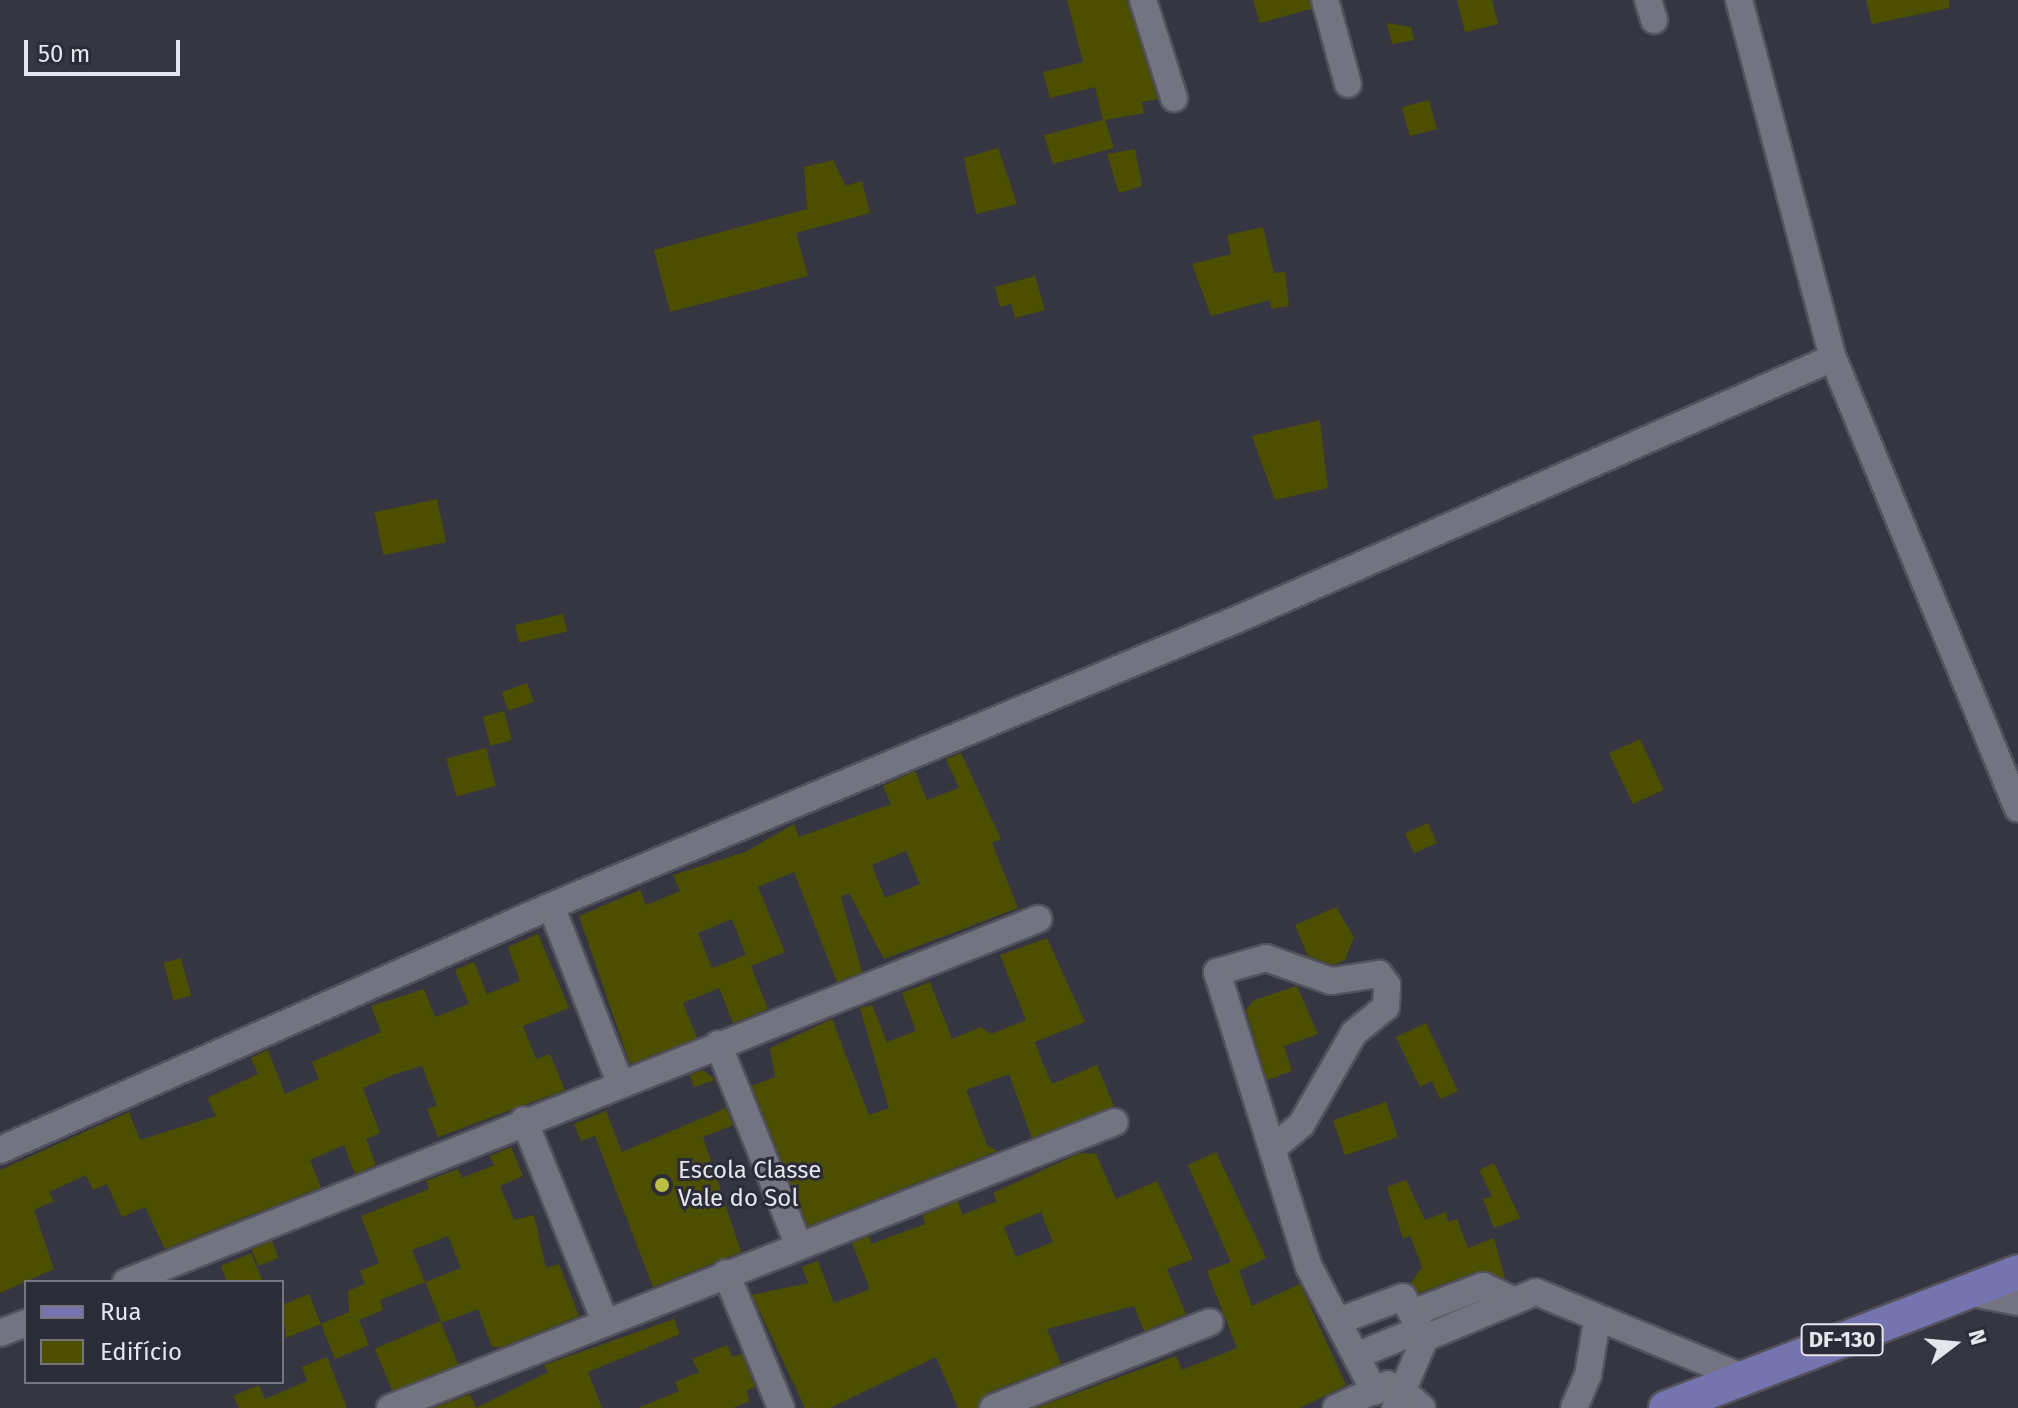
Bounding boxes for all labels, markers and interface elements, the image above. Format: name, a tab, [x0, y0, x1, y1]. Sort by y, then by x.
scale bar	[28, 24, 184, 74]
text: 50 m	[38, 40, 90, 68]
place label: Escola Classe Vale do Sol	[678, 1157, 821, 1213]
marker: Escola Classe Vale do Sol	[653, 1176, 671, 1194]
legend	[24, 1280, 284, 1384]
text: Rua	[100, 1298, 142, 1326]
north arrow	[1914, 1304, 1994, 1384]
road number: DF-130	[1800, 1322, 1884, 1358]
text: N	[1963, 1327, 1993, 1348]
text: Edifício	[100, 1338, 182, 1366]

